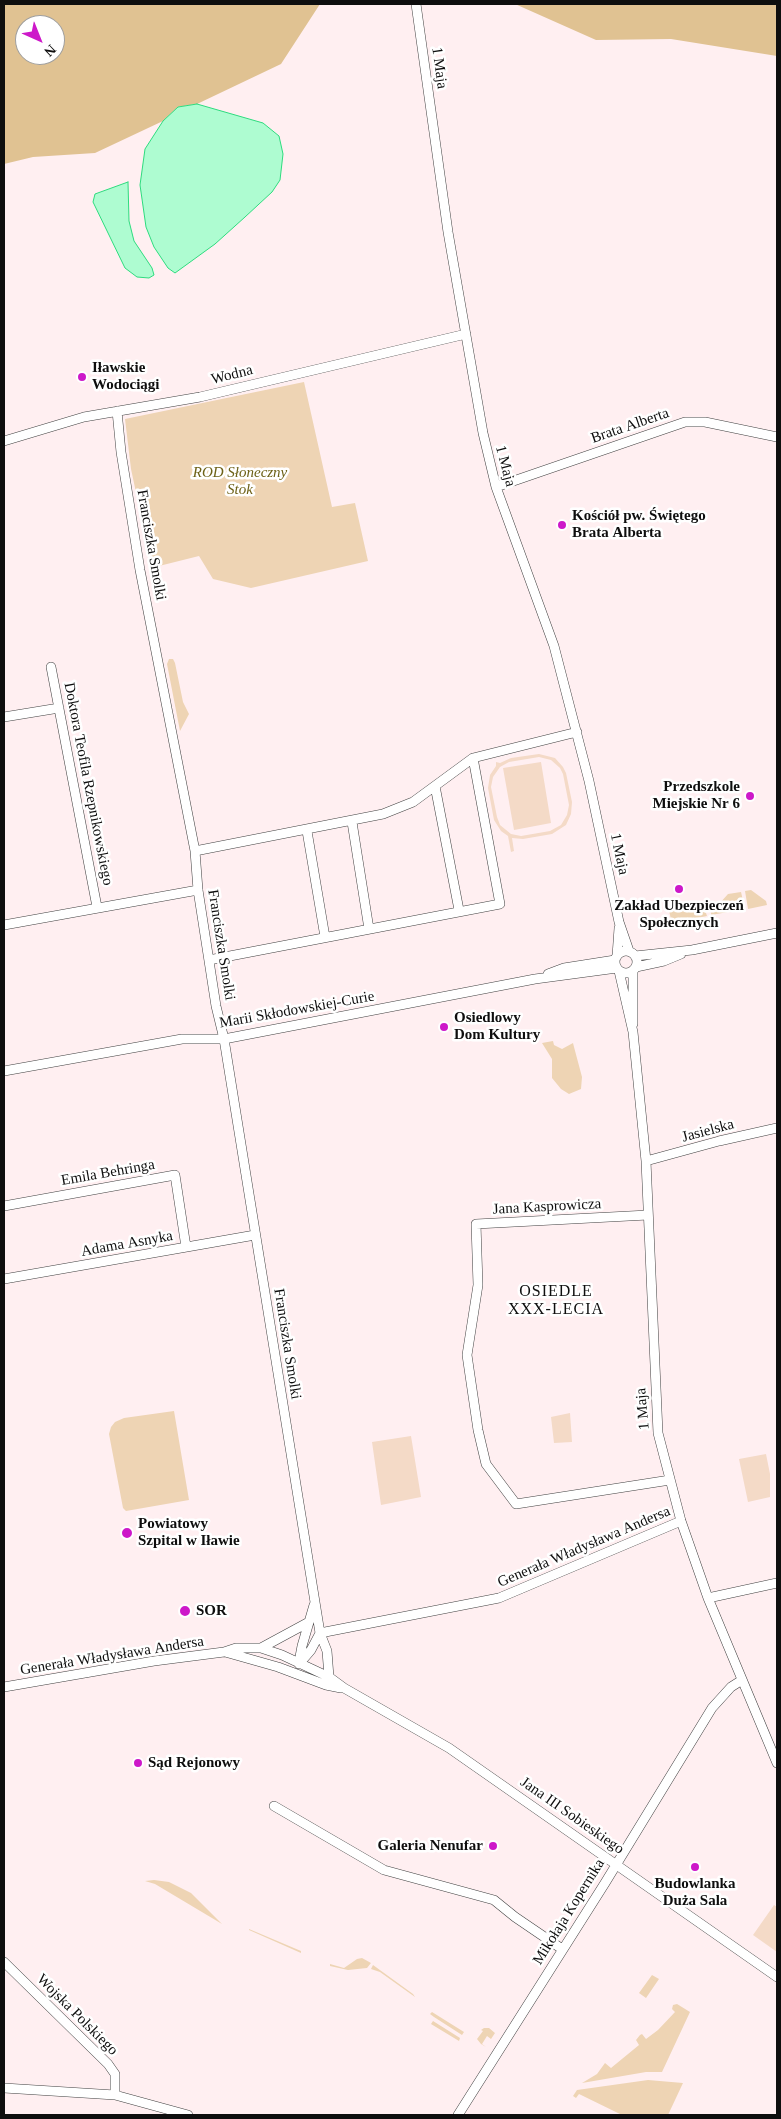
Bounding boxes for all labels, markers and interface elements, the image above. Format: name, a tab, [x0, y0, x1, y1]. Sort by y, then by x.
north arrow	[15, 15, 65, 65]
text: N	[41, 42, 59, 59]
street label: 1 Maja	[427, 46, 451, 90]
place label: Iławskie Wodociągi	[92, 359, 160, 394]
street label: Wodna	[209, 361, 255, 389]
marker: Iławskie Wodociągi	[76, 371, 88, 383]
street label: Brata Alberta	[589, 404, 671, 448]
street label: 1 Maja	[491, 443, 519, 489]
park label: ROD Słoneczny Stok	[193, 464, 287, 499]
street label: Franciszka Smolki	[132, 488, 170, 602]
place label: Kościół pw. Świętego Brata Alberta	[572, 507, 706, 542]
marker: Kościół pw. Świętego Brata Alberta	[556, 519, 568, 531]
street label: Doktora Teofila Rzepnikowskiego	[59, 681, 117, 887]
place label: Przedszkole Miejskie Nr 6	[653, 778, 740, 813]
marker: Przedszkole Miejskie Nr 6	[744, 790, 756, 802]
street label: 1 Maja	[606, 832, 632, 876]
marker: Zakład Ubezpieczeń Społecznych	[673, 883, 685, 895]
street label: Franciszka Smolki	[203, 888, 239, 1002]
place label: Zakład Ubezpieczeń Społecznych	[614, 897, 744, 932]
street label: Marii Skłodowskiej-Curie	[218, 987, 376, 1033]
place label: Osiedlowy Dom Kultury	[454, 1009, 540, 1044]
marker: Osiedlowy Dom Kultury	[438, 1021, 450, 1033]
street label: Jasielska	[680, 1115, 736, 1147]
street label: Emila Behringa	[60, 1156, 156, 1190]
street label: Jana Kasprowicza	[492, 1195, 602, 1219]
street label: Adama Asnyka	[80, 1227, 174, 1261]
district label: OSIEDLE XXX-LECIA	[507, 1282, 605, 1320]
street label: Franciszka Smolki	[269, 1287, 305, 1401]
street label: 1 Maja	[632, 1387, 654, 1431]
street label: Generała Władysława Andersa	[495, 1502, 673, 1592]
place label: Powiatowy Szpital w Iławie	[138, 1515, 240, 1550]
marker: Powiatowy Szpital w Iławie	[120, 1526, 134, 1540]
place label: SOR	[196, 1602, 227, 1620]
marker: SOR	[178, 1604, 192, 1618]
street label: Generała Władysława Andersa	[19, 1633, 205, 1679]
place label: Sąd Rejonowy	[148, 1754, 240, 1772]
marker: Sąd Rejonowy	[132, 1757, 144, 1769]
street label: Jana III Sobieskiego	[517, 1774, 627, 1858]
place label: Galeria Nenufar	[378, 1837, 483, 1855]
marker: Galeria Nenufar	[487, 1840, 499, 1852]
street label: Mikołaja Kopernika	[529, 1856, 609, 1968]
marker: Budowlanka Duża Sala	[689, 1861, 701, 1873]
place label: Budowlanka Duża Sala	[655, 1875, 735, 1910]
street label: Wojska Polskiego	[33, 1971, 121, 2059]

